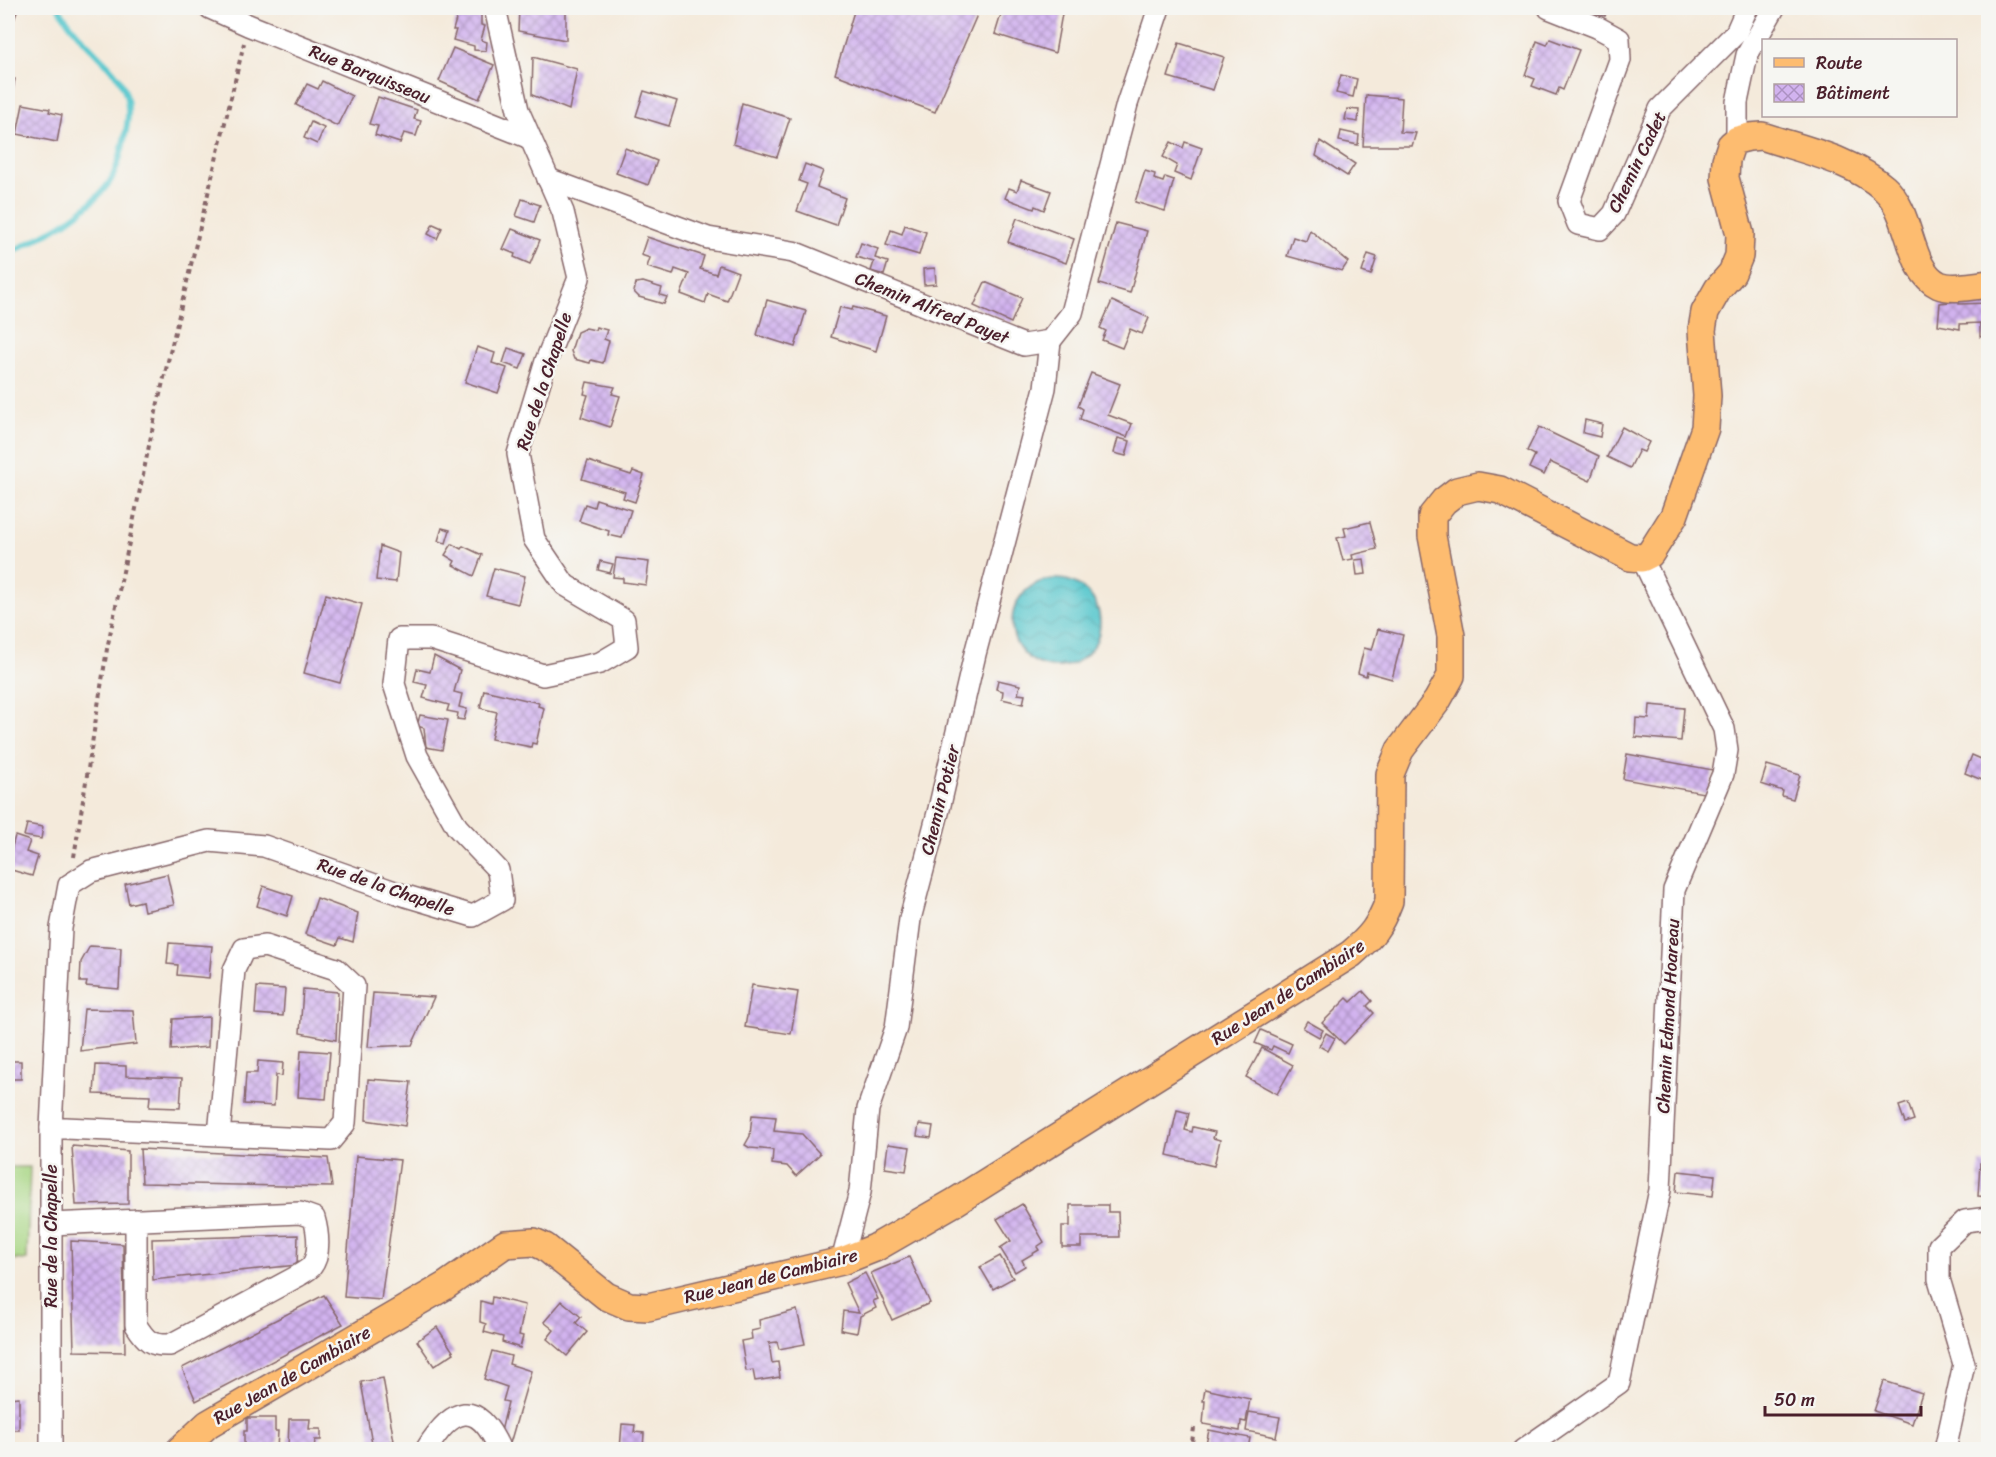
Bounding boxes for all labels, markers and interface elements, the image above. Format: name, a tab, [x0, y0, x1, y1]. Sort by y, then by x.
street label: Rue Barquisseau	[304, 35, 436, 113]
legend	[1762, 39, 1957, 117]
text: Route	[1816, 47, 1863, 79]
text: Bâtiment	[1816, 77, 1890, 109]
street label: Chemin Cadet	[1598, 105, 1676, 218]
street label: Chemin Alfred Payet	[850, 262, 1015, 354]
street label: Rue de la Chapelle	[507, 308, 581, 454]
street label: Chemin Potier	[911, 740, 970, 858]
street label: Rue de la Chapelle	[313, 848, 459, 926]
street label: Chemin Edmond Hoareau	[1647, 917, 1689, 1114]
street label: Rue Jean de Cambiaire	[1205, 930, 1371, 1054]
street label: Rue de la Chapelle	[35, 1164, 67, 1308]
street label: Rue Jean de Cambiaire	[681, 1239, 861, 1313]
street label: Rue Jean de Cambiaire	[207, 1317, 377, 1433]
scale bar	[1765, 1379, 1921, 1417]
text: 50 m	[1774, 1384, 1815, 1416]

